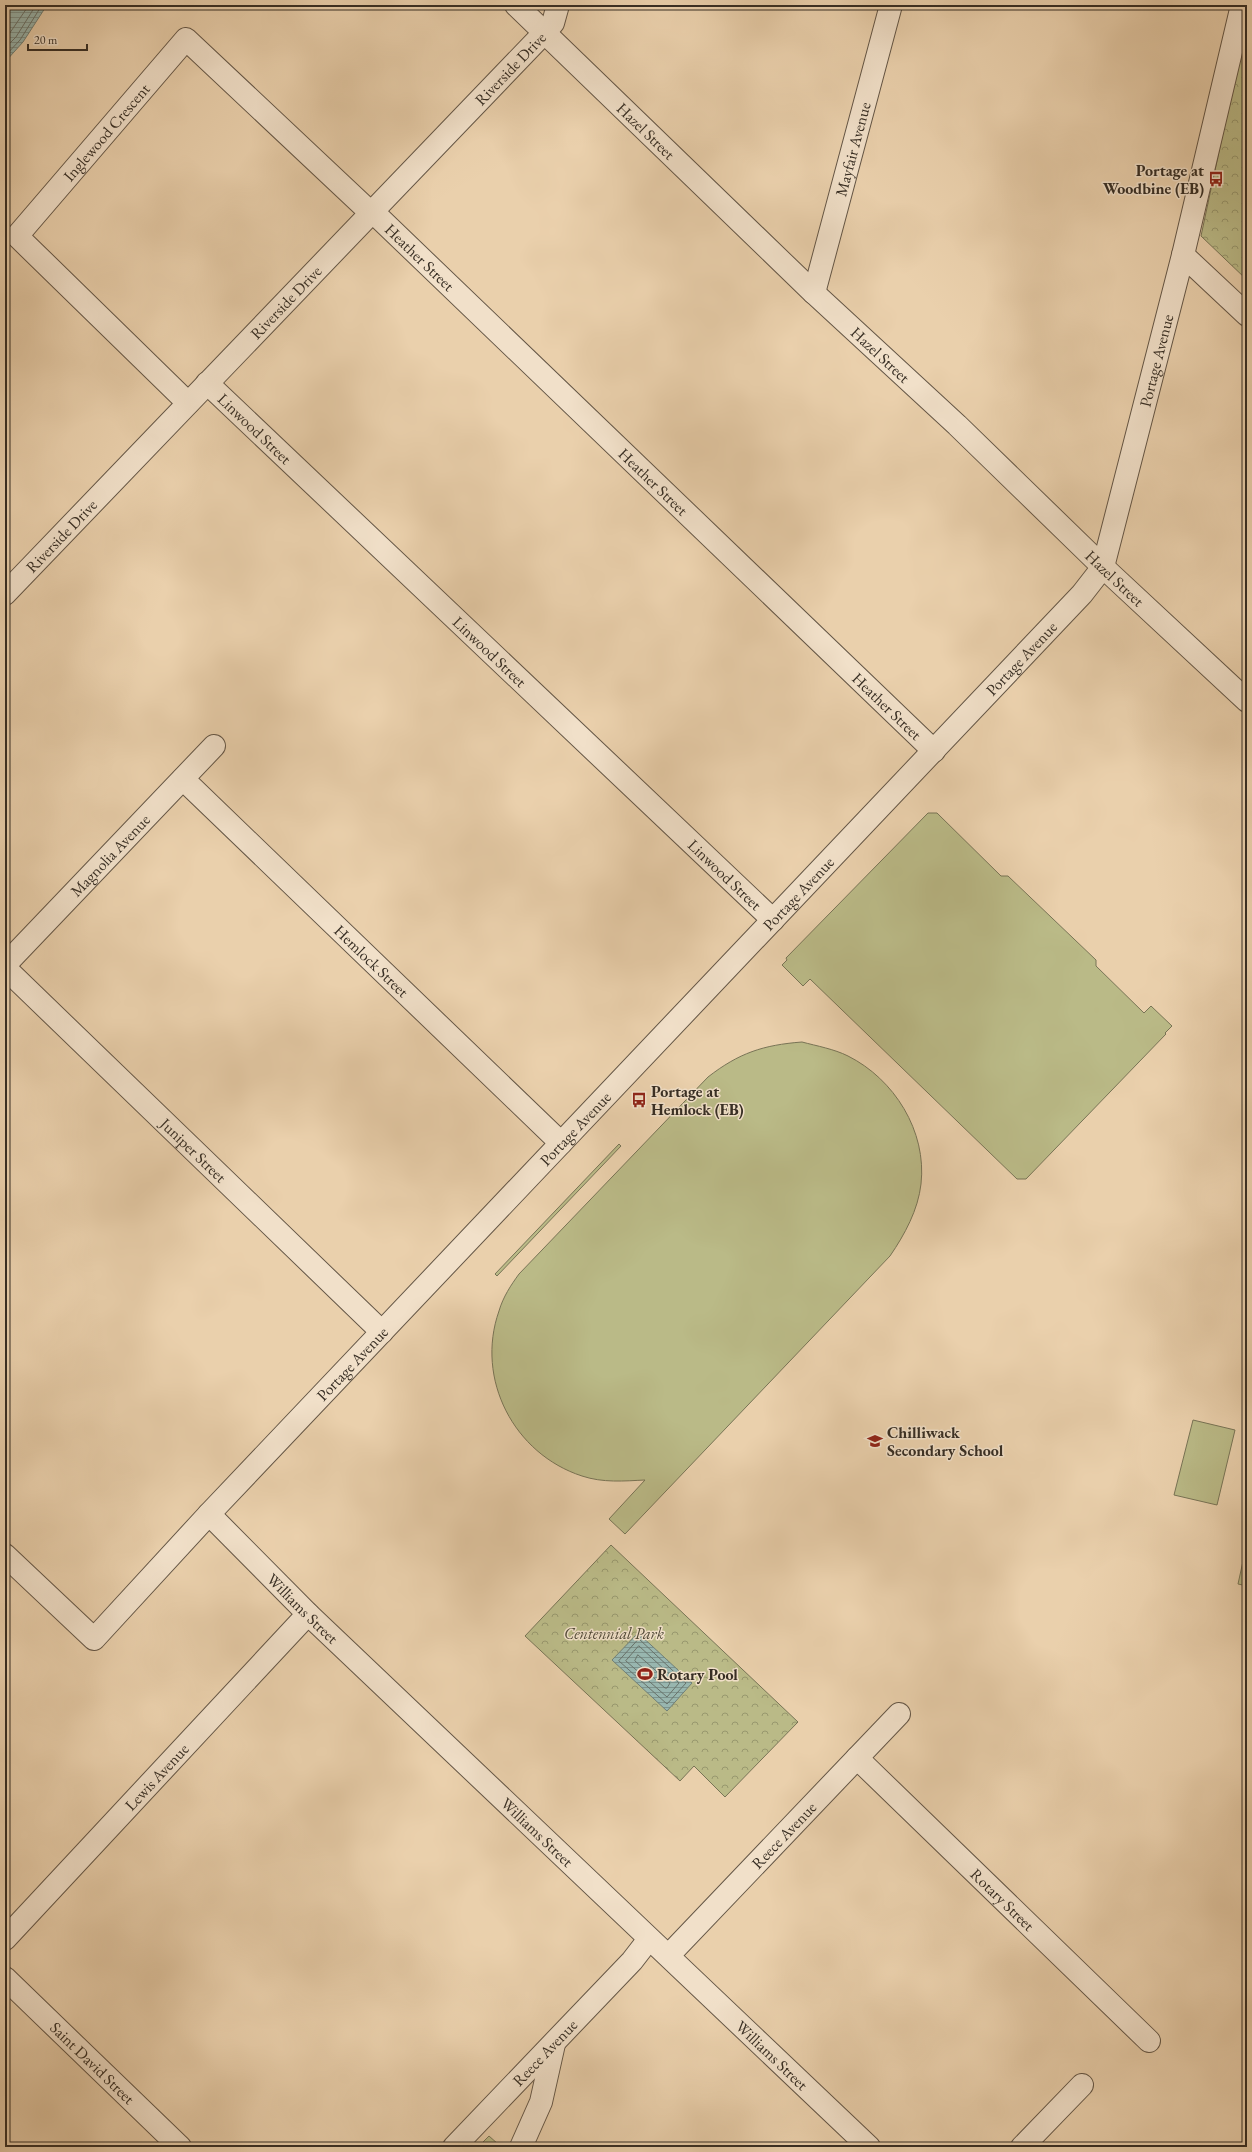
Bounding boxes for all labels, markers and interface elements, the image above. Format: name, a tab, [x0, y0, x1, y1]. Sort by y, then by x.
scale bar	[28, 26, 87, 52]
street label: Riverside Drive	[470, 27, 551, 110]
text: 20 m	[34, 32, 58, 48]
street label: Inglewood Crescent	[59, 79, 155, 186]
street label: Hazel Street	[612, 98, 680, 164]
street label: Mayfair Avenue	[830, 100, 876, 199]
place label: Portage at Woodbine (EB)	[1103, 160, 1204, 199]
bus stop icon: Portage at Woodbine (EB)	[1207, 170, 1225, 188]
street label: Heather Street	[380, 219, 459, 296]
street label: Riverside Drive	[246, 261, 326, 344]
street label: Portage Avenue	[1134, 312, 1178, 409]
street label: Hazel Street	[846, 322, 914, 387]
street label: Linwood Street	[213, 389, 296, 469]
street label: Heather Street	[614, 443, 692, 520]
street label: Riverside Drive	[21, 495, 102, 577]
street label: Hazel Street	[1081, 546, 1149, 611]
street label: Linwood Street	[448, 612, 531, 692]
street label: Portage Avenue	[981, 617, 1062, 700]
street label: Heather Street	[847, 668, 926, 745]
street label: Magnolia Avenue	[66, 809, 155, 901]
street label: Linwood Street	[683, 835, 766, 915]
street label: Portage Avenue	[758, 852, 839, 935]
street label: Hemlock Street	[330, 920, 413, 1002]
place label: Portage at Hemlock (EB)	[651, 1081, 744, 1120]
street label: Portage Avenue	[535, 1087, 616, 1170]
bus stop icon: Portage at Hemlock (EB)	[630, 1091, 648, 1109]
street label: Juniper Street	[154, 1112, 231, 1187]
street label: Portage Avenue	[312, 1322, 393, 1405]
place label: Chilliwack Secondary School	[887, 1422, 1004, 1461]
school or university icon: Chilliwack Secondary School	[866, 1432, 884, 1450]
street label: Williams Street	[262, 1569, 343, 1648]
park label: Centennial Park	[564, 1623, 665, 1644]
place label: Rotary Pool	[657, 1664, 738, 1685]
sports icon: Rotary Pool	[636, 1665, 654, 1683]
street label: Lewis Avenue	[120, 1739, 193, 1815]
street label: Williams Street	[496, 1793, 578, 1872]
street label: Reece Avenue	[747, 1797, 821, 1873]
street label: Rotary Street	[966, 1864, 1039, 1936]
street label: Reece Avenue	[508, 2015, 582, 2091]
street label: Williams Street	[731, 2016, 813, 2095]
street label: Saint David Street	[46, 2017, 139, 2109]

